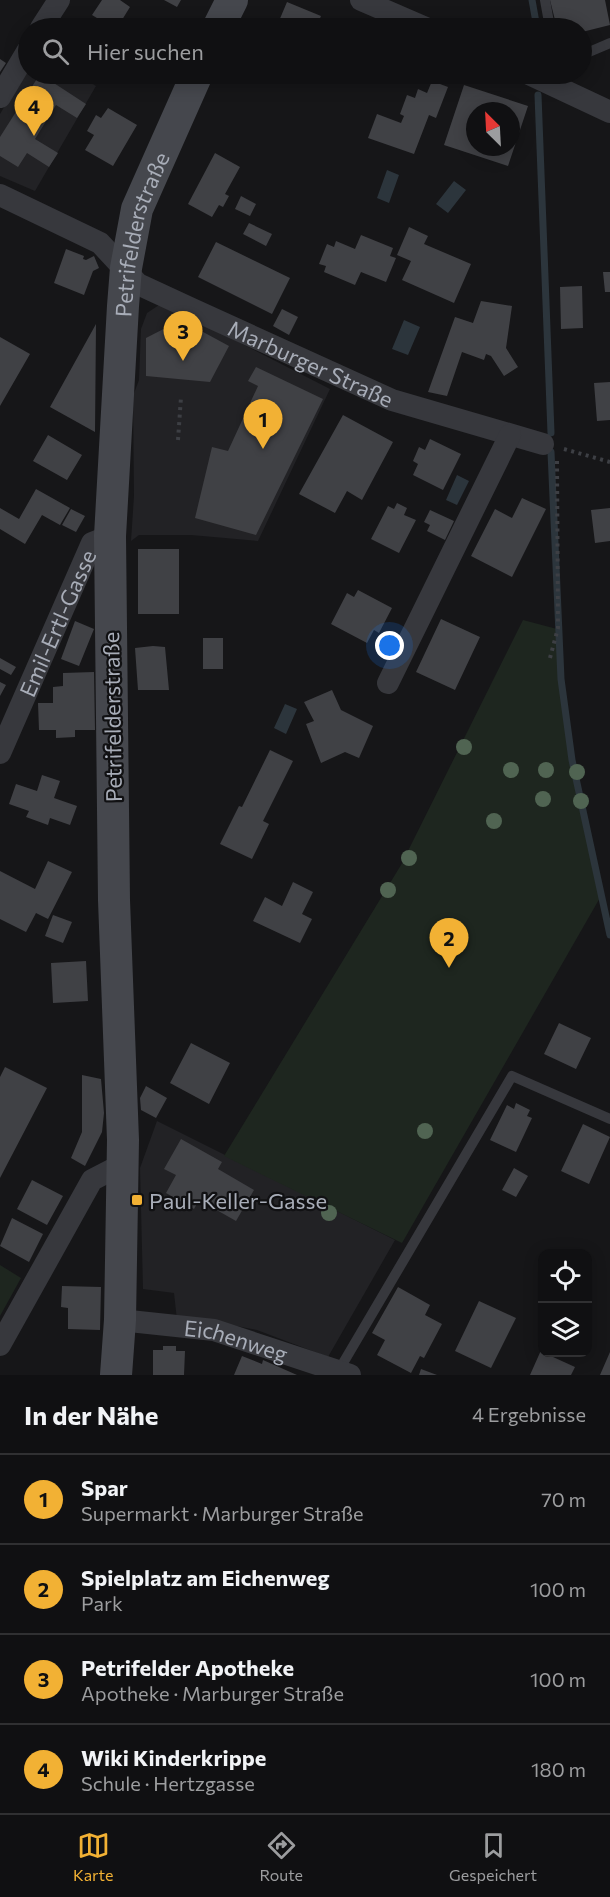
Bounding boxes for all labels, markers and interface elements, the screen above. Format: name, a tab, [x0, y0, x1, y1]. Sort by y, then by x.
search box	[18, 18, 592, 84]
icon: search	[39, 35, 72, 68]
text: Hier suchen	[87, 38, 204, 65]
pin: 4	[15, 86, 54, 136]
north arrow	[466, 102, 520, 156]
street label: Petrifelderstraße	[109, 147, 174, 318]
pin: 3	[164, 312, 202, 361]
street label: Marburger Straße	[224, 314, 398, 412]
pin: 1	[244, 400, 282, 449]
street label: Emil-Ertl-Gasse	[13, 545, 101, 701]
your location	[375, 631, 404, 660]
street label: Petrifelderstraße	[97, 632, 127, 802]
pin: 2	[430, 918, 468, 968]
place label: Paul-Keller-Gasse	[149, 1187, 327, 1214]
marker: Paul-Keller-Gasse	[130, 1193, 144, 1207]
map controls	[538, 1249, 592, 1357]
button: locate	[538, 1249, 592, 1303]
button: layers	[538, 1303, 592, 1357]
street label: Eichenweg	[183, 1313, 291, 1367]
text: In der Nähe	[24, 1399, 159, 1430]
text: 4 Ergebnisse	[472, 1402, 586, 1426]
text: Spar	[81, 1474, 128, 1501]
text: 1	[39, 1487, 48, 1511]
text: 70 m	[541, 1487, 586, 1511]
text: Supermarkt · Marburger Straße	[81, 1501, 364, 1525]
text: Spielplatz am Eichenweg	[81, 1564, 330, 1591]
text: 2	[38, 1577, 49, 1601]
text: 100 m	[530, 1577, 586, 1601]
text: Park	[81, 1591, 123, 1615]
text: Petrifelder Apotheke	[81, 1654, 294, 1681]
text: 3	[38, 1667, 49, 1691]
text: 100 m	[530, 1667, 586, 1691]
text: Apotheke · Marburger Straße	[81, 1681, 344, 1705]
text: Wiki Kinderkrippe	[81, 1744, 266, 1771]
text: 4	[37, 1757, 50, 1781]
text: 180 m	[531, 1757, 586, 1781]
text: Schule · Hertzgasse	[81, 1771, 255, 1795]
tab: Karte	[73, 1829, 113, 1884]
tab: Route	[259, 1829, 303, 1884]
tab: Gespeichert	[449, 1829, 537, 1884]

